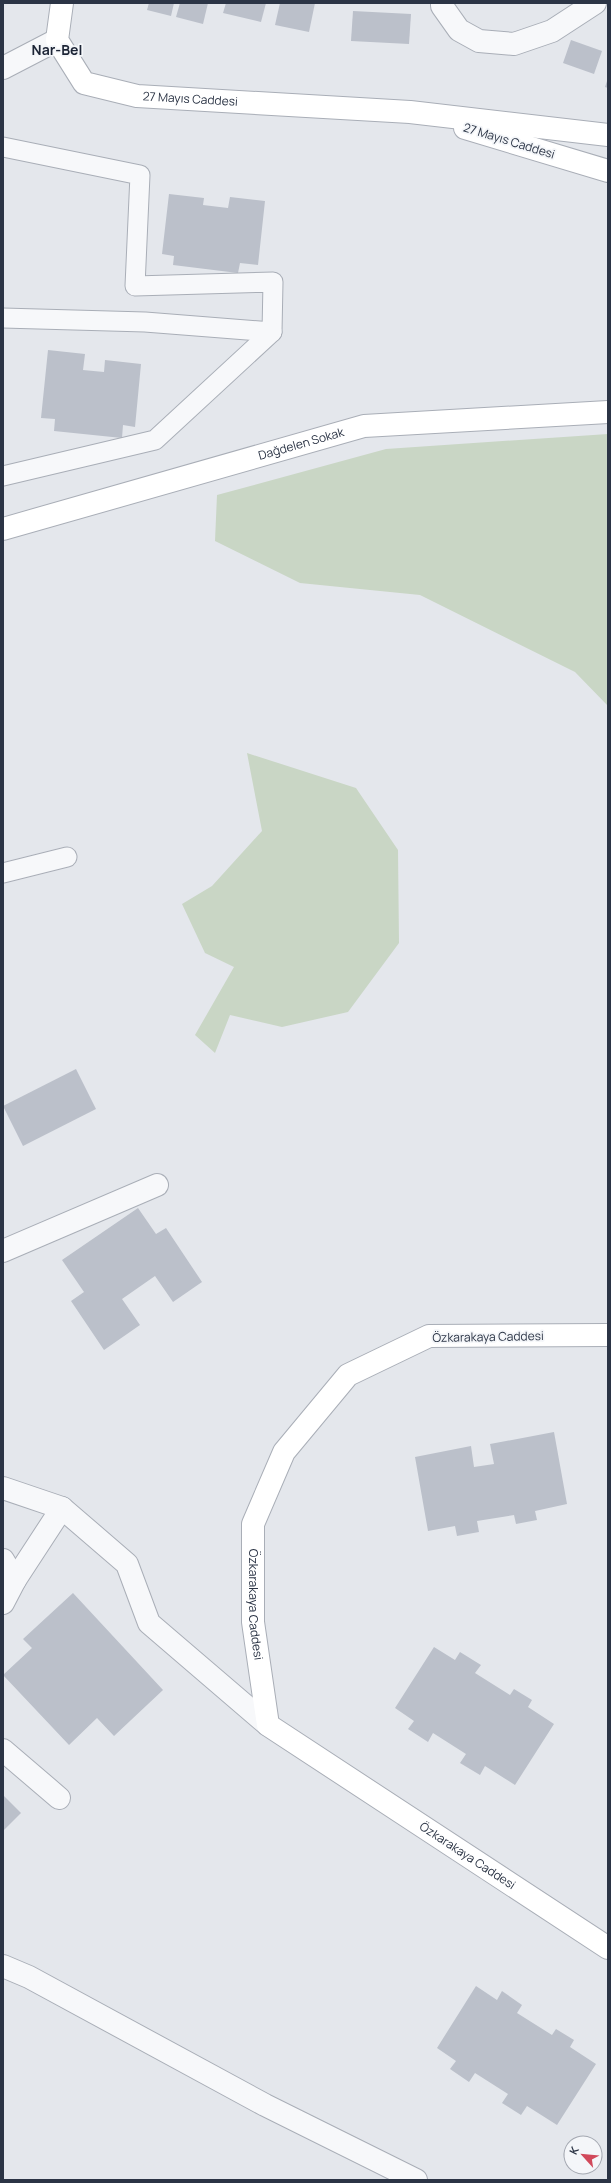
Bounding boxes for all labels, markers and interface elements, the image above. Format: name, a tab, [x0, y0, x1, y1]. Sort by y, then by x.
district label: Nar-Bel	[32, 40, 82, 59]
street label: 27 Mayıs Caddesi	[142, 87, 238, 110]
street label: 27 Mayıs Caddesi	[461, 118, 557, 163]
street label: Dağdelen Sokak	[256, 423, 347, 464]
street label: Özkarakaya Caddesi	[432, 1327, 544, 1346]
street label: Özkarakaya Caddesi	[245, 1549, 267, 1661]
street label: Özkarakaya Caddesi	[416, 1818, 519, 1893]
north arrow	[563, 2135, 603, 2175]
text: K	[565, 2143, 582, 2157]

